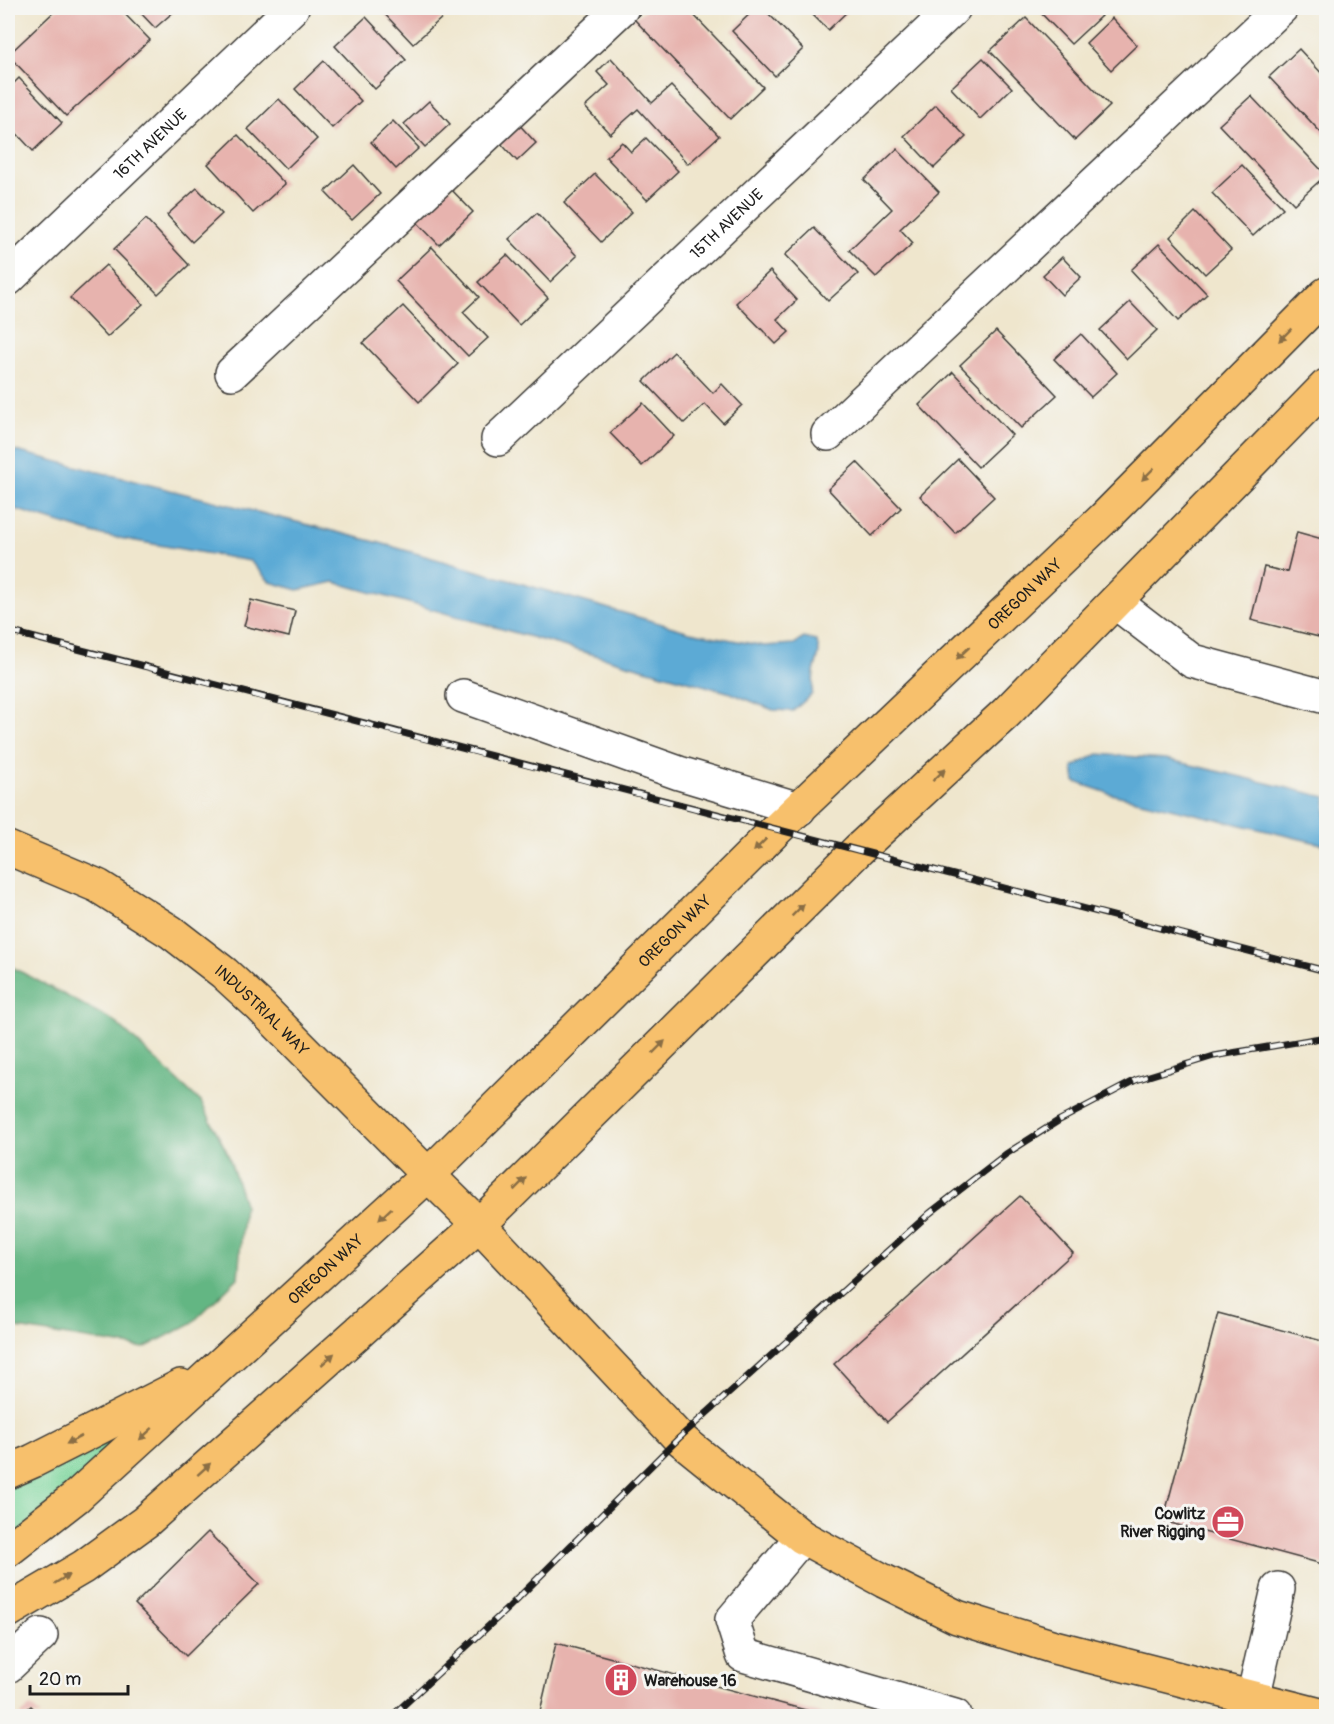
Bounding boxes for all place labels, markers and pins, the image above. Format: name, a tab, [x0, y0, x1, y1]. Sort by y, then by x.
place label: Cowlitz River Rigging	[1120, 1504, 1206, 1542]
office icon: Cowlitz River Rigging	[1210, 1504, 1246, 1540]
building icon: Warehouse 16	[603, 1662, 639, 1698]
place label: Warehouse 16	[644, 1671, 737, 1691]

